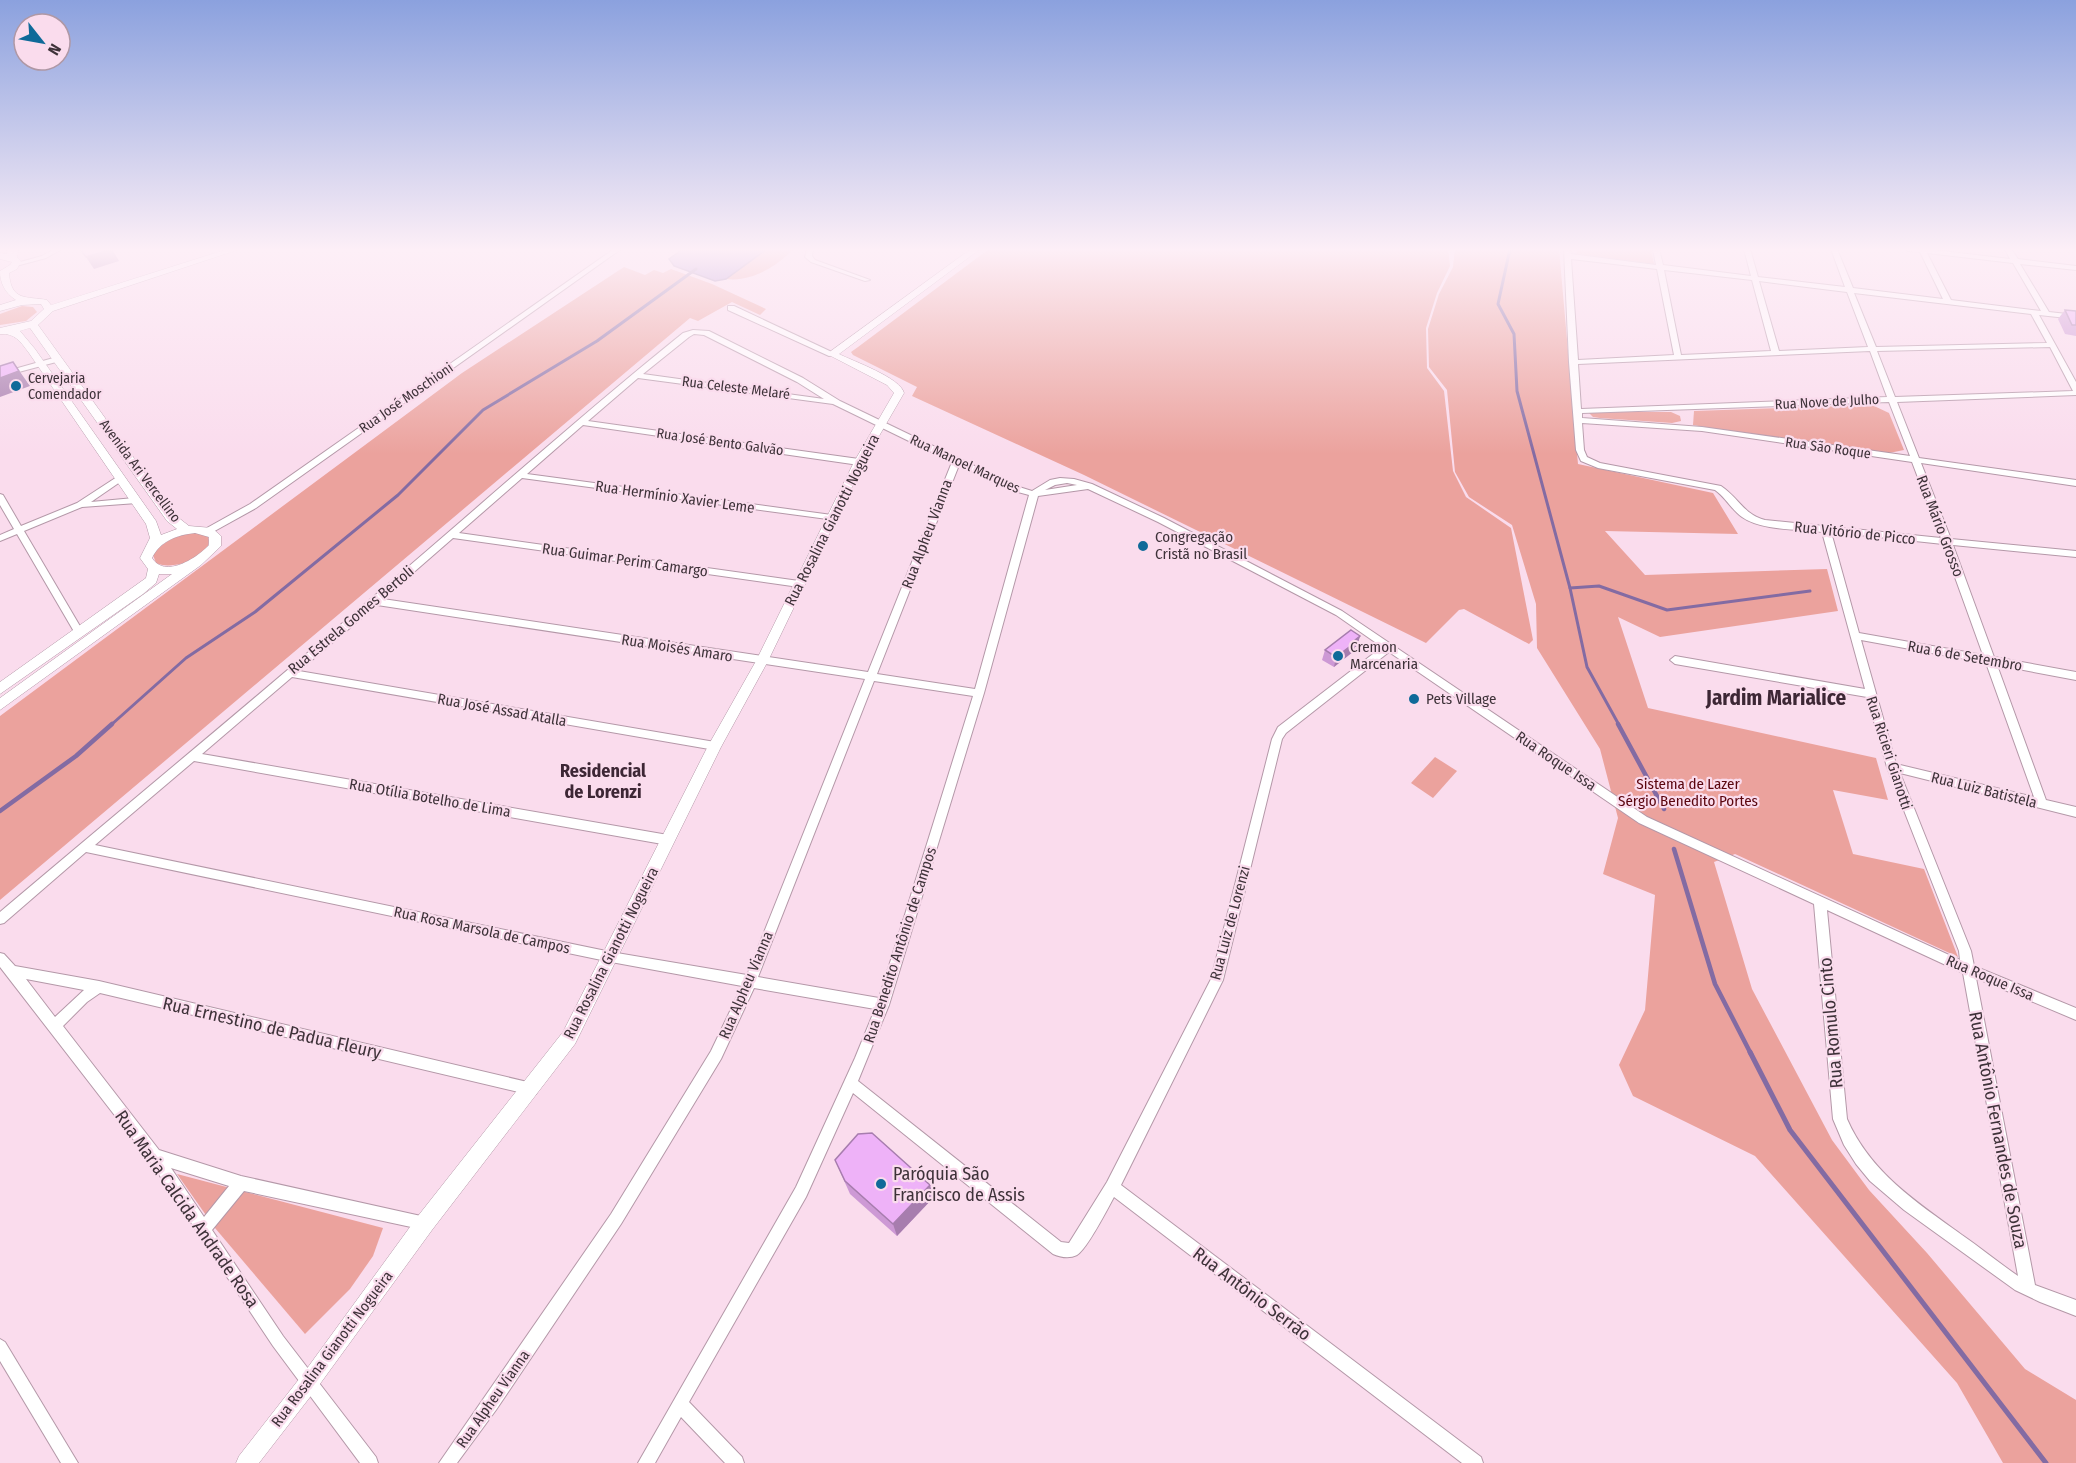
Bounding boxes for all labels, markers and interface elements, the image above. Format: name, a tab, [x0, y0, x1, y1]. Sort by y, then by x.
north arrow	[12, 12, 72, 72]
text: N	[44, 40, 65, 58]
street label: Rua José Moschioni	[356, 359, 456, 437]
place label: Cervejaria Comendador	[28, 370, 101, 403]
street label: Rua Celeste Melaré	[681, 373, 791, 403]
marker: Cervejaria Comendador	[9, 379, 23, 393]
street label: Rua Nove de Julho	[1774, 391, 1880, 413]
street label: Avenida Ari Vercellino	[96, 416, 184, 526]
street label: Rua José Bento Galvão	[655, 425, 785, 459]
street label: Rua Rosalina Gianotti Nogueira	[781, 431, 883, 609]
street label: Rua Manoel Marques	[907, 431, 1023, 497]
street label: Rua São Roque	[1784, 434, 1872, 462]
street label: Rua Mário Grosso	[1912, 473, 1968, 579]
street label: Rua Hermínio Xavier Leme	[594, 477, 756, 517]
street label: Rua Alpheu Vianna	[898, 477, 956, 591]
street label: Rua Vitório de Picco	[1793, 518, 1917, 548]
place label: Congregação Cristã no Brasil	[1155, 528, 1247, 563]
street label: Rua Guimar Perim Camargo	[541, 539, 709, 581]
marker: Congregação Cristã no Brasil	[1136, 539, 1150, 553]
street label: Rua Estrela Gomes Bertoli	[284, 562, 418, 678]
street label: Rua Moisés Amaro	[620, 630, 734, 666]
street label: Rua 6 de Setembro	[1906, 637, 2024, 675]
place label: Cremon Marcenaria	[1350, 638, 1418, 673]
marker: Cremon Marcenaria	[1331, 649, 1345, 663]
district label: Jardim Marialice	[1705, 685, 1847, 711]
street label: Rua José Assad Atalla	[436, 690, 568, 730]
place label: Pets Village	[1426, 690, 1496, 708]
marker: Pets Village	[1407, 692, 1421, 706]
street label: Rua Ricieri Gianotti	[1862, 694, 1916, 812]
street label: Rua Roque Issa	[1512, 727, 1600, 795]
district label: Residencial de Lorenzi	[560, 760, 646, 803]
street label: Rua Luiz Batistela	[1929, 768, 2039, 812]
street label: Rua Otília Botelho de Lima	[348, 775, 512, 821]
park label: Sistema de Lazer Sérgio Benedito Portes	[1618, 775, 1758, 810]
street label: Rua Benedito Antônio de Campos	[860, 845, 940, 1045]
street label: Rua Rosalina Gianotti Nogueira	[560, 864, 662, 1042]
street label: Rua Luiz de Lorenzi	[1206, 864, 1254, 982]
street label: Rua Rosa Marsola de Campos	[392, 903, 572, 957]
street label: Rua Alpheu Vianna	[715, 928, 777, 1042]
street label: Rua Roque Issa	[1943, 951, 2037, 1005]
street label: Rua Romulo Cinto	[1814, 957, 1848, 1089]
street label: Rua Ernestino de Padua Fleury	[161, 992, 383, 1064]
street label: Rua Antônio Fernandes de Souza	[1964, 1010, 2032, 1251]
street label: Rua Maria Calcida Andrade Rosa	[110, 1106, 264, 1312]
place label: Paróquia São Francisco de Assis	[893, 1163, 1025, 1206]
marker: Paróquia São Francisco de Assis	[874, 1177, 888, 1191]
street label: Rua Antônio Serrão	[1189, 1242, 1315, 1346]
street label: Rua Rosalina Gianotti Nogueira	[268, 1268, 396, 1430]
street label: Rua Alpheu Vianna	[453, 1347, 533, 1451]

